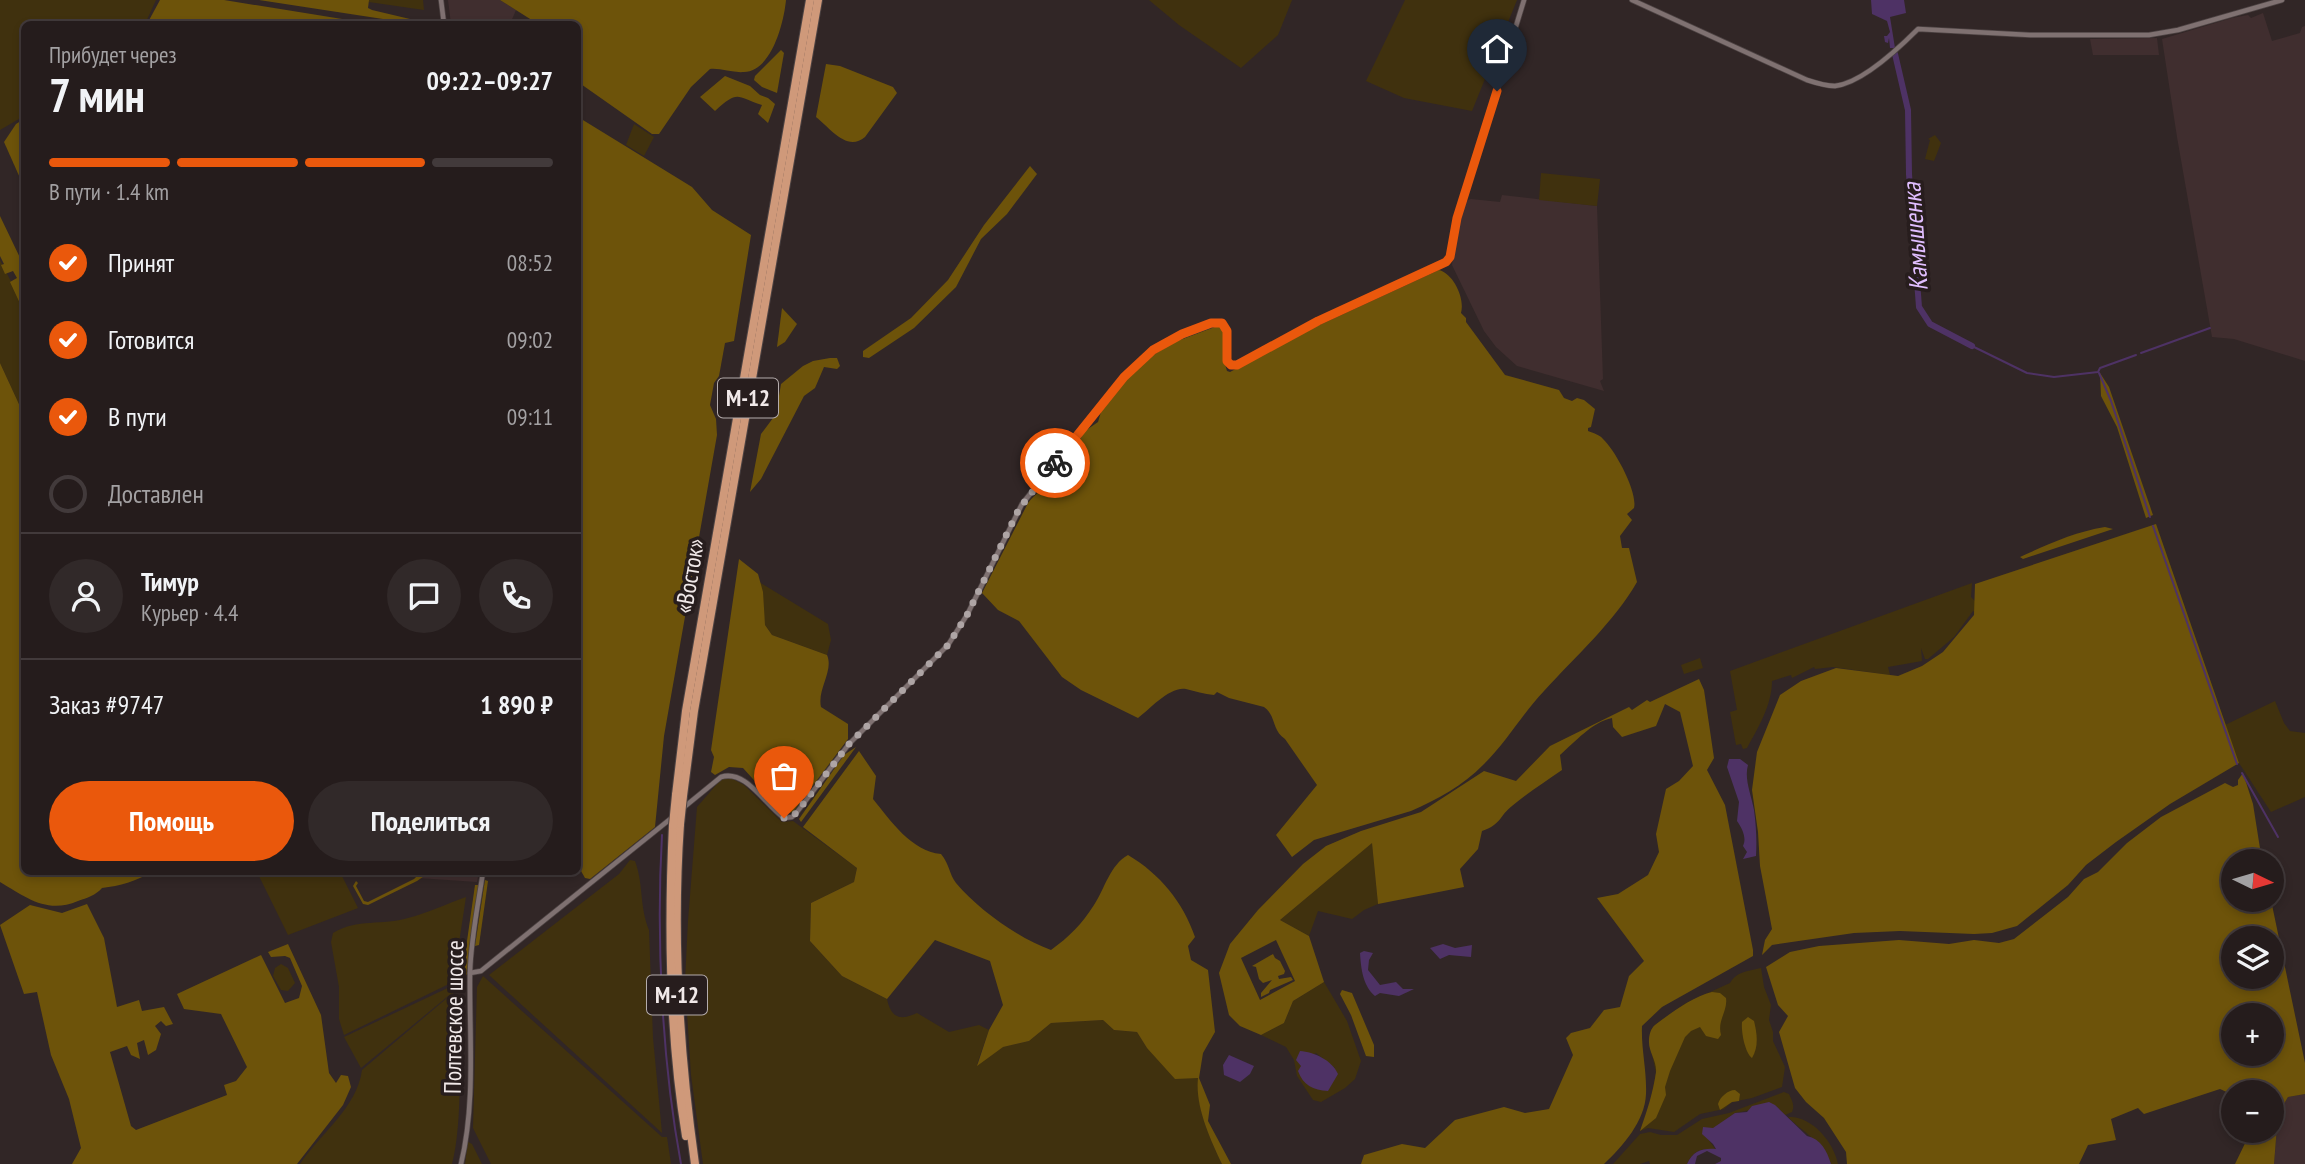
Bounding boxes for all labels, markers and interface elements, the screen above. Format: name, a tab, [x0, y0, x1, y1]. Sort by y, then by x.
pin	[1467, 19, 1527, 91]
icon: home	[1478, 30, 1516, 68]
text: Прибудет через	[49, 40, 177, 69]
text: 09:22–09:27	[426, 64, 553, 97]
text: 7 мин	[49, 65, 145, 125]
text: В пути · 1.4 km	[49, 177, 169, 206]
water label: Камышенка	[1894, 180, 1935, 292]
icon: check	[49, 244, 87, 282]
text: Принят	[108, 246, 174, 279]
text: 08:52	[507, 248, 553, 277]
icon: check	[49, 321, 87, 359]
text: Готовится	[108, 323, 194, 356]
text: 09:02	[507, 325, 553, 354]
road number: М-12	[718, 378, 778, 418]
icon: check	[49, 398, 87, 436]
text: В пути	[108, 400, 167, 433]
text: 09:11	[507, 402, 553, 431]
courier	[1020, 428, 1090, 498]
icon: bike	[1036, 444, 1074, 482]
text: Доставлен	[108, 477, 204, 510]
street label: «Восток»	[668, 536, 711, 616]
button: person	[49, 559, 123, 633]
button: chat	[387, 559, 461, 633]
button: phone	[479, 559, 553, 633]
text: Тимур	[141, 565, 199, 598]
text: Курьер · 4.4	[141, 598, 238, 627]
text: Заказ #9747	[49, 688, 164, 721]
text: 1 890 ₽	[480, 688, 553, 721]
pin	[754, 746, 814, 818]
icon: bag	[765, 757, 803, 795]
button: Помощь	[49, 781, 294, 861]
button: Поделиться	[308, 781, 553, 861]
north arrow	[2221, 849, 2284, 912]
map controls	[2221, 849, 2284, 1143]
button: layers	[2221, 926, 2284, 989]
street label: Полтевское шоссе	[437, 940, 470, 1094]
road number: М-12	[647, 976, 707, 1014]
button: +	[2221, 1003, 2284, 1066]
button: −	[2221, 1080, 2284, 1143]

